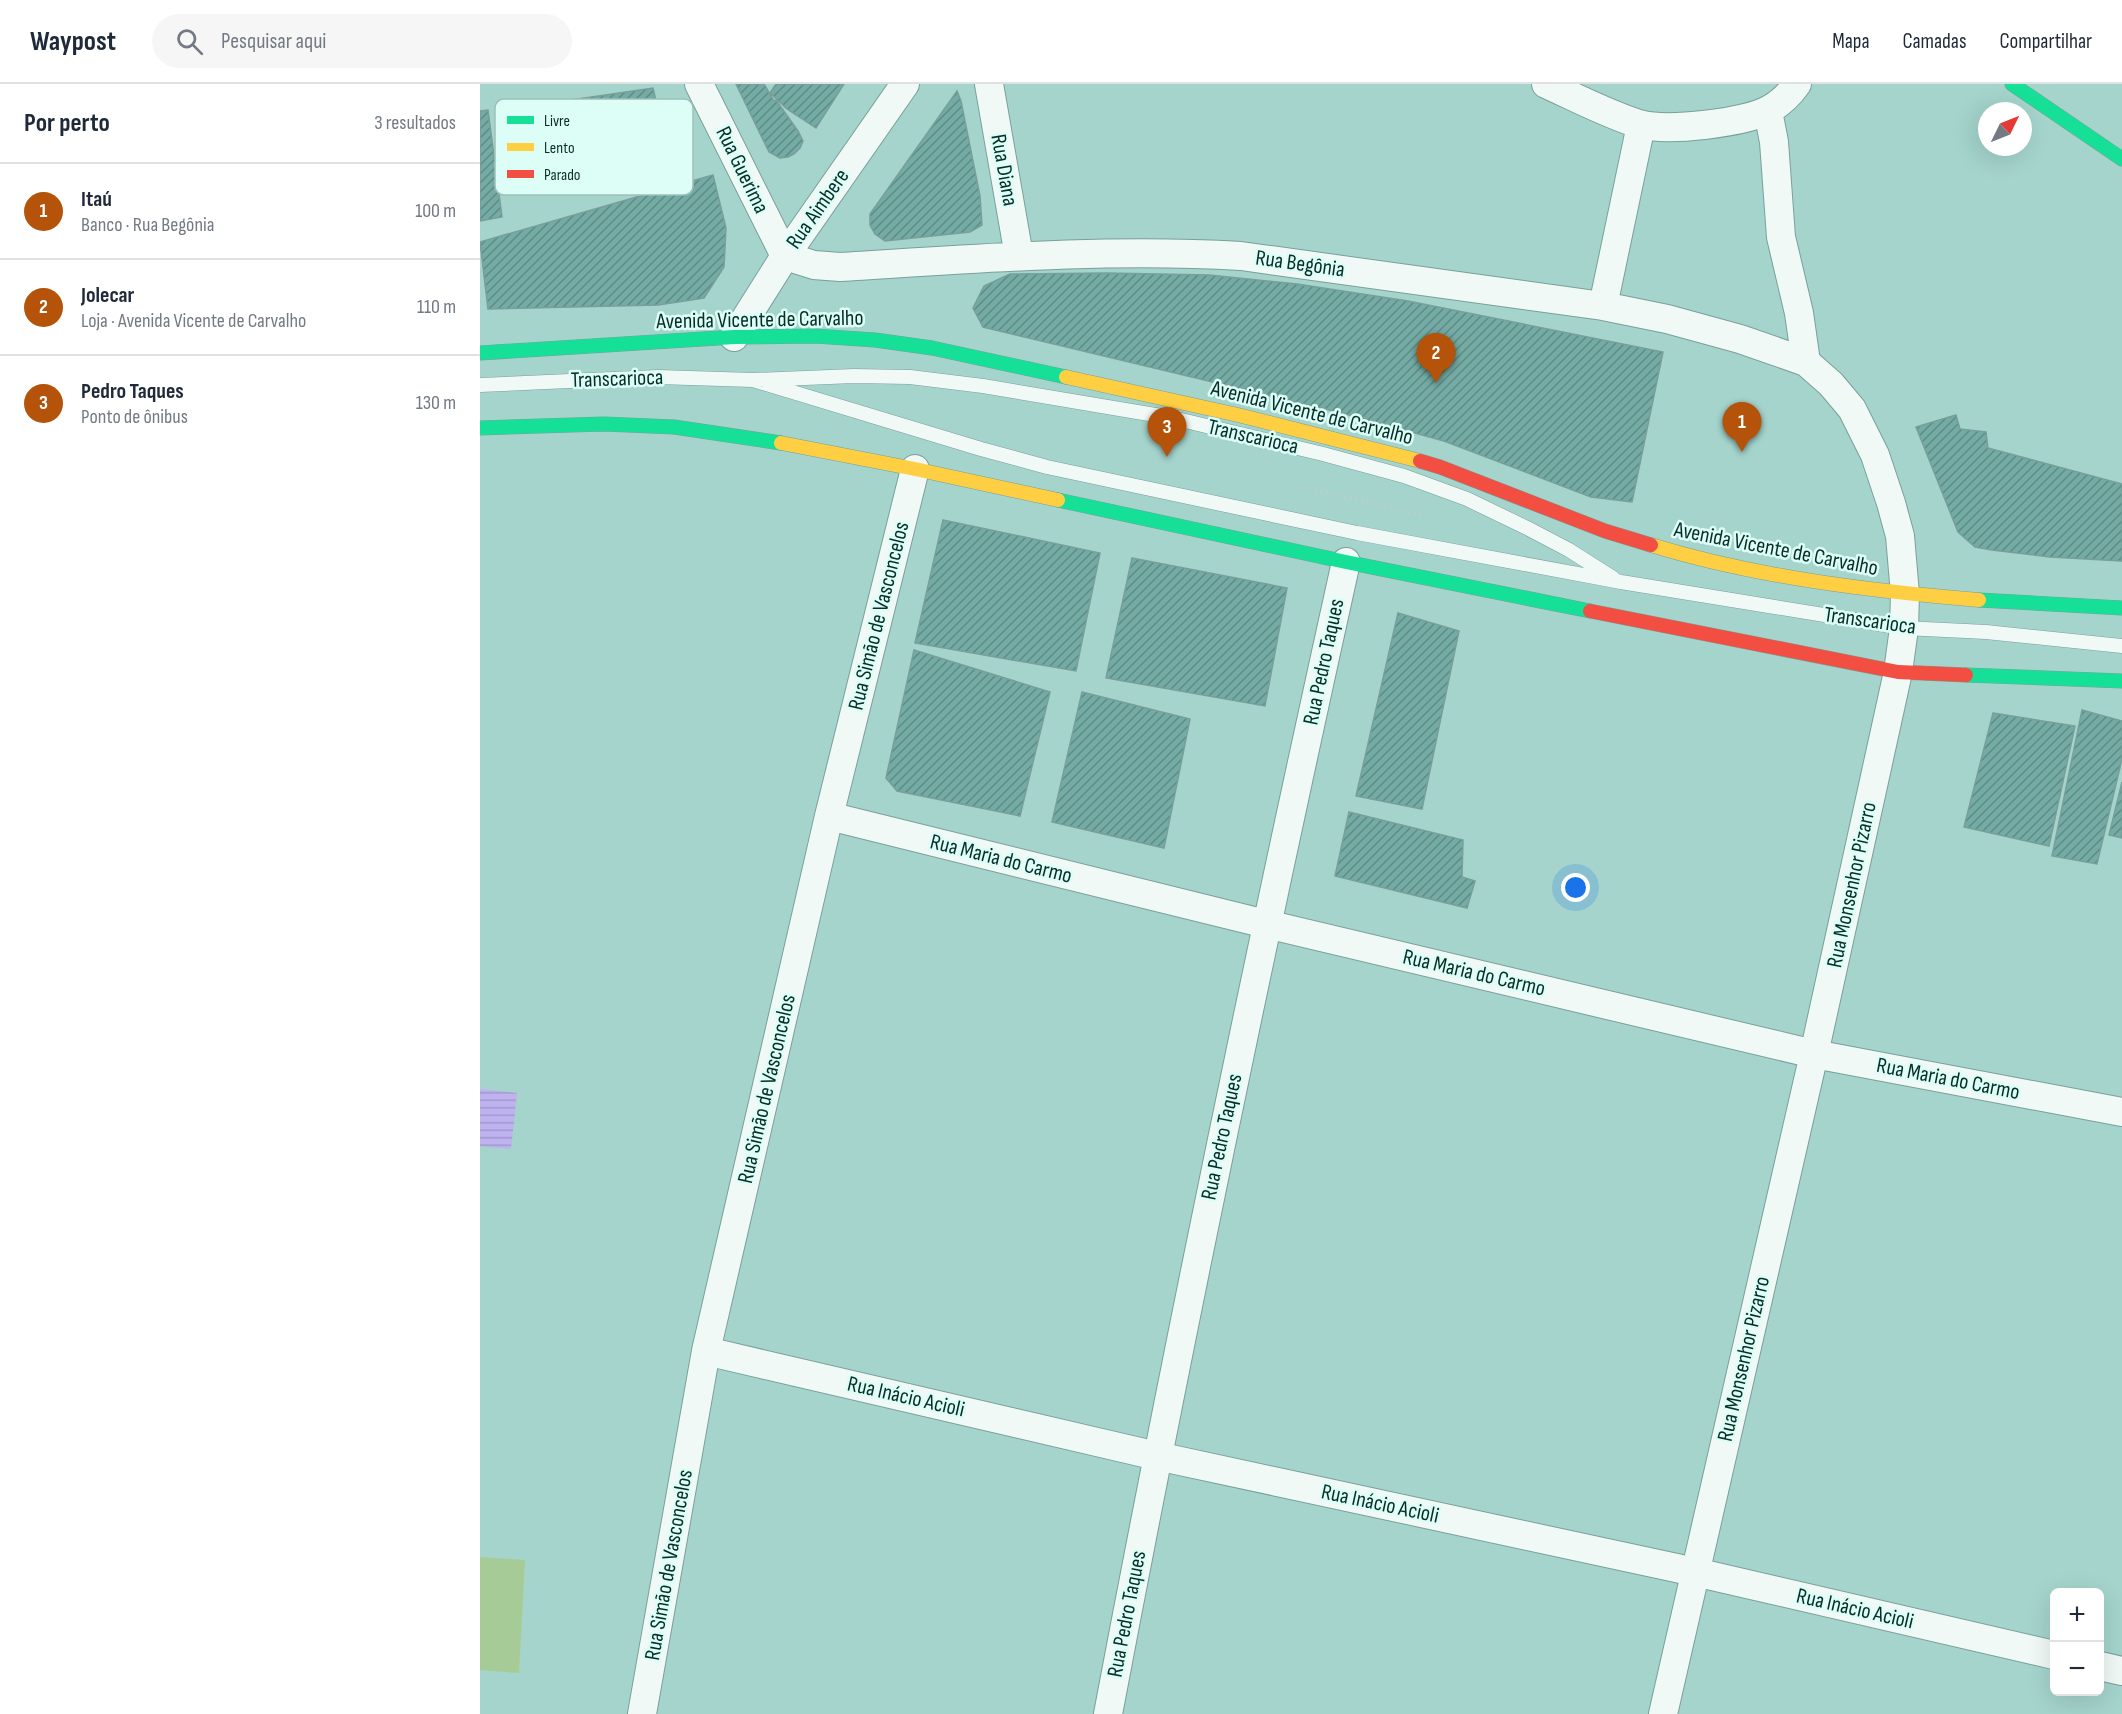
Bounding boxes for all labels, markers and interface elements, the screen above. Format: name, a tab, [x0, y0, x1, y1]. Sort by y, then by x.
search box	[152, 14, 572, 68]
text: Waypost	[30, 25, 116, 58]
icon: search	[173, 25, 206, 58]
text: Pesquisar aqui	[221, 28, 326, 55]
text: Mapa	[1832, 29, 1870, 54]
text: Camadas	[1903, 29, 1966, 54]
text: Compartilhar	[1999, 29, 2092, 54]
legend	[495, 99, 693, 195]
north arrow	[1978, 102, 2032, 156]
text: Por perto	[24, 108, 110, 139]
text: 3 resultados	[374, 111, 456, 135]
text: Livre	[544, 112, 570, 131]
street label: Rua Guerima	[709, 122, 775, 218]
street label: Rua Diana	[984, 132, 1024, 208]
text: Lento	[544, 139, 575, 158]
street label: Rua Aimbere	[781, 164, 855, 254]
text: Parado	[544, 166, 581, 185]
text: Itaú	[81, 186, 112, 213]
text: 1	[40, 199, 47, 223]
text: 100 m	[415, 199, 456, 223]
text: Banco · Rua Begônia	[81, 213, 214, 237]
street label: Rua Begônia	[1254, 244, 1346, 284]
text: Jolecar	[81, 282, 134, 309]
text: 2	[39, 295, 48, 319]
text: 110 m	[417, 295, 456, 319]
street label: Avenida Vicente de Carvalho	[655, 305, 864, 335]
text: Loja · Avenida Vicente de Carvalho	[81, 309, 306, 333]
pin: 2	[1416, 334, 1456, 383]
street label: Transcarioca	[570, 364, 664, 394]
street label: Avenida Vicente de Carvalho	[1207, 375, 1416, 451]
text: Pedro Taques	[81, 378, 184, 405]
text: 3	[39, 391, 48, 415]
text: 130 m	[416, 391, 456, 415]
pin: 1	[1722, 402, 1762, 452]
text: Ponto de ônibus	[81, 405, 188, 429]
pin: 3	[1148, 408, 1186, 457]
street label: Transcarioca	[1205, 413, 1301, 461]
street label: Avenida Vicente de Carvalho	[1671, 516, 1880, 582]
street label: Rua Simão de Vasconcelos	[843, 519, 915, 713]
street label: Rua Pedro Taques	[1297, 596, 1351, 728]
street label: Transcarioca	[1822, 601, 1918, 641]
street label: Rua Monsenhor Pizarro	[1821, 800, 1883, 970]
street label: Rua Maria do Carmo	[927, 828, 1075, 890]
your location	[1561, 873, 1590, 902]
street label: Rua Maria do Carmo	[1400, 943, 1548, 1003]
street label: Rua Simão de Vasconcelos	[732, 992, 802, 1186]
street label: Rua Maria do Carmo	[1874, 1052, 2022, 1106]
street label: Rua Pedro Taques	[1195, 1071, 1249, 1203]
street label: Rua Monsenhor Pizarro	[1712, 1274, 1776, 1444]
street label: Rua Inácio Acioli	[845, 1370, 967, 1424]
street label: Rua Simão de Vasconcelos	[639, 1467, 699, 1662]
street label: Rua Inácio Acioli	[1319, 1478, 1441, 1530]
street label: Rua Pedro Taques	[1102, 1548, 1153, 1680]
street label: Rua Inácio Acioli	[1794, 1582, 1916, 1636]
map controls	[2050, 1588, 2104, 1696]
button: +	[2050, 1588, 2104, 1642]
button: −	[2050, 1642, 2104, 1696]

